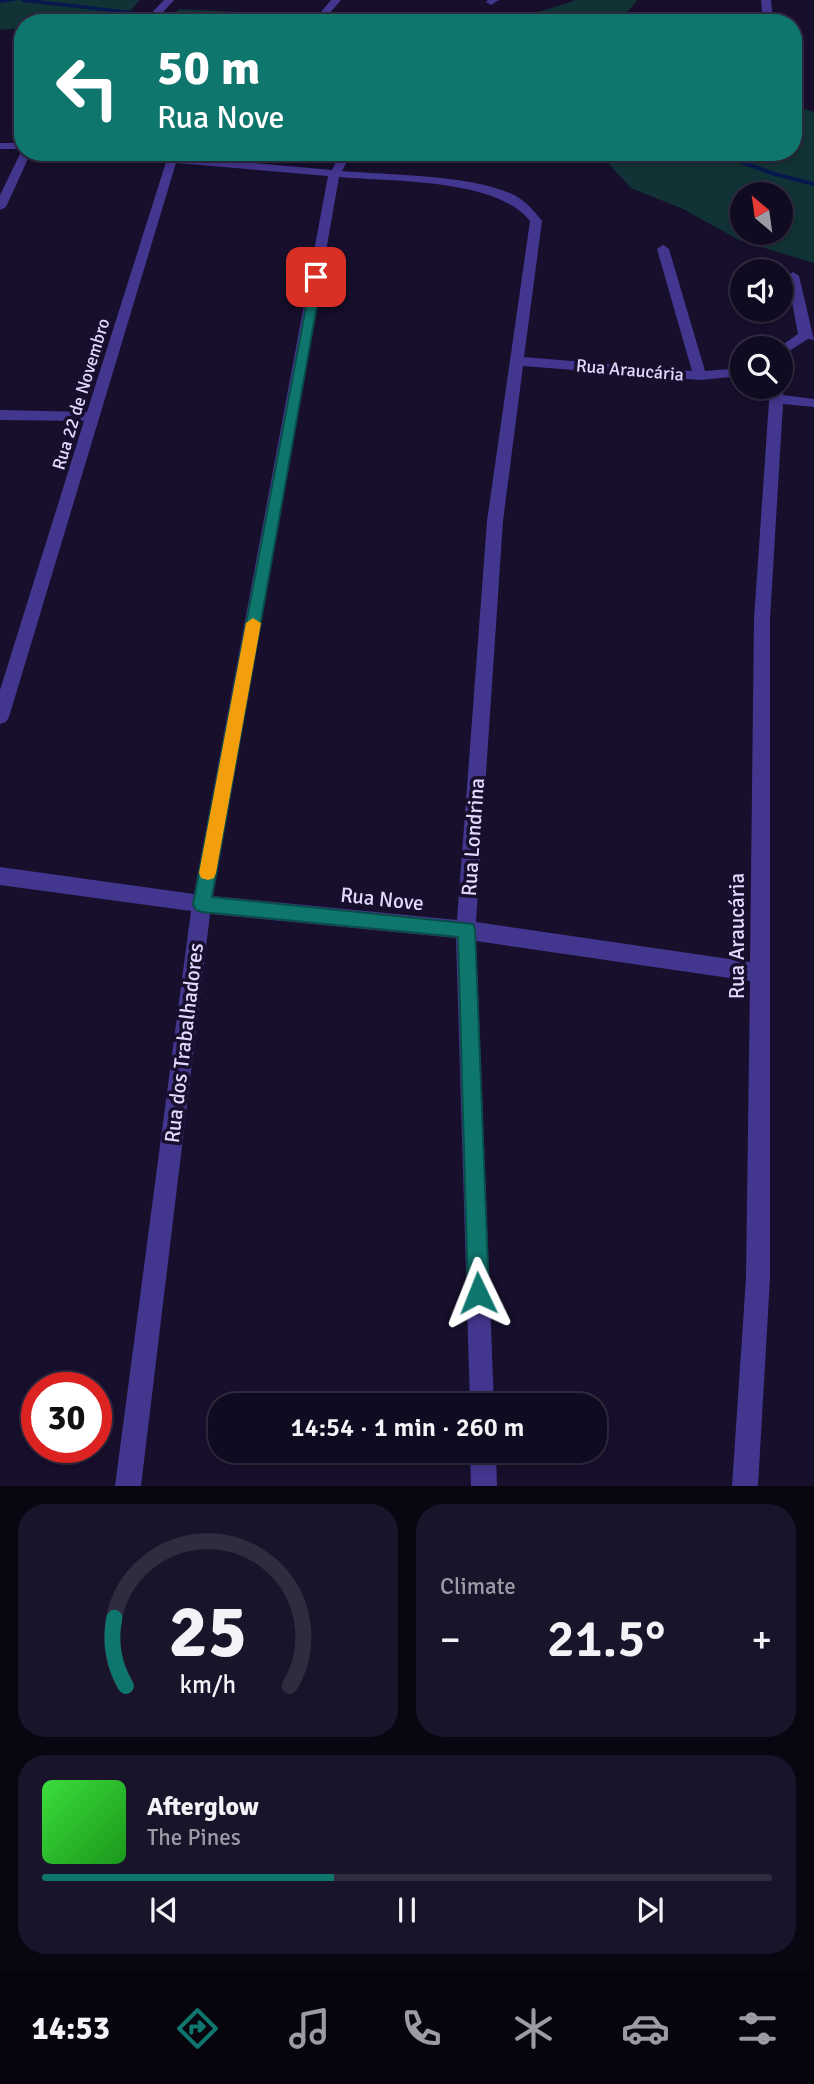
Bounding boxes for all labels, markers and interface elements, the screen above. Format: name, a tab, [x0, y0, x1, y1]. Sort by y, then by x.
text: 50 m	[157, 38, 260, 98]
icon: left	[42, 42, 133, 133]
text: Rua Nove	[157, 98, 285, 137]
north arrow	[730, 182, 793, 245]
map controls	[730, 182, 793, 399]
pin	[286, 247, 346, 307]
icon: arrive	[297, 258, 335, 296]
button: sound	[730, 259, 793, 322]
street label: Rua 22 de Novembro	[48, 316, 114, 472]
button: search	[730, 336, 793, 399]
street label: Rua Araucária	[575, 354, 685, 386]
street label: Rua Londrina	[456, 777, 490, 897]
street label: Rua Araucária	[724, 873, 750, 999]
street label: Rua Nove	[339, 882, 425, 916]
street label: Rua dos Trabalhadores	[159, 942, 209, 1144]
position arrow	[441, 1256, 515, 1330]
speed limit sign: 30	[21, 1372, 112, 1463]
text: 14:54 · 1 min · 260 m	[291, 1412, 524, 1444]
text: Climate	[440, 1572, 516, 1601]
text: 25	[169, 1589, 247, 1678]
text: 21.5°	[547, 1607, 665, 1671]
text: −	[440, 1616, 461, 1663]
text: +	[751, 1616, 772, 1663]
text: km/h	[180, 1669, 236, 1700]
text: Afterglow	[147, 1791, 259, 1823]
text: The Pines	[147, 1823, 241, 1852]
icon: previous	[145, 1891, 183, 1929]
icon: pause	[388, 1891, 426, 1929]
icon: next	[631, 1891, 669, 1929]
icon: directions	[173, 2004, 222, 2053]
icon: music	[285, 2004, 334, 2053]
icon: phone	[397, 2004, 446, 2053]
icon: climate	[509, 2004, 558, 2053]
icon: car	[621, 2004, 670, 2053]
icon: filters	[733, 2004, 782, 2053]
text: 14:53	[32, 2009, 110, 2048]

